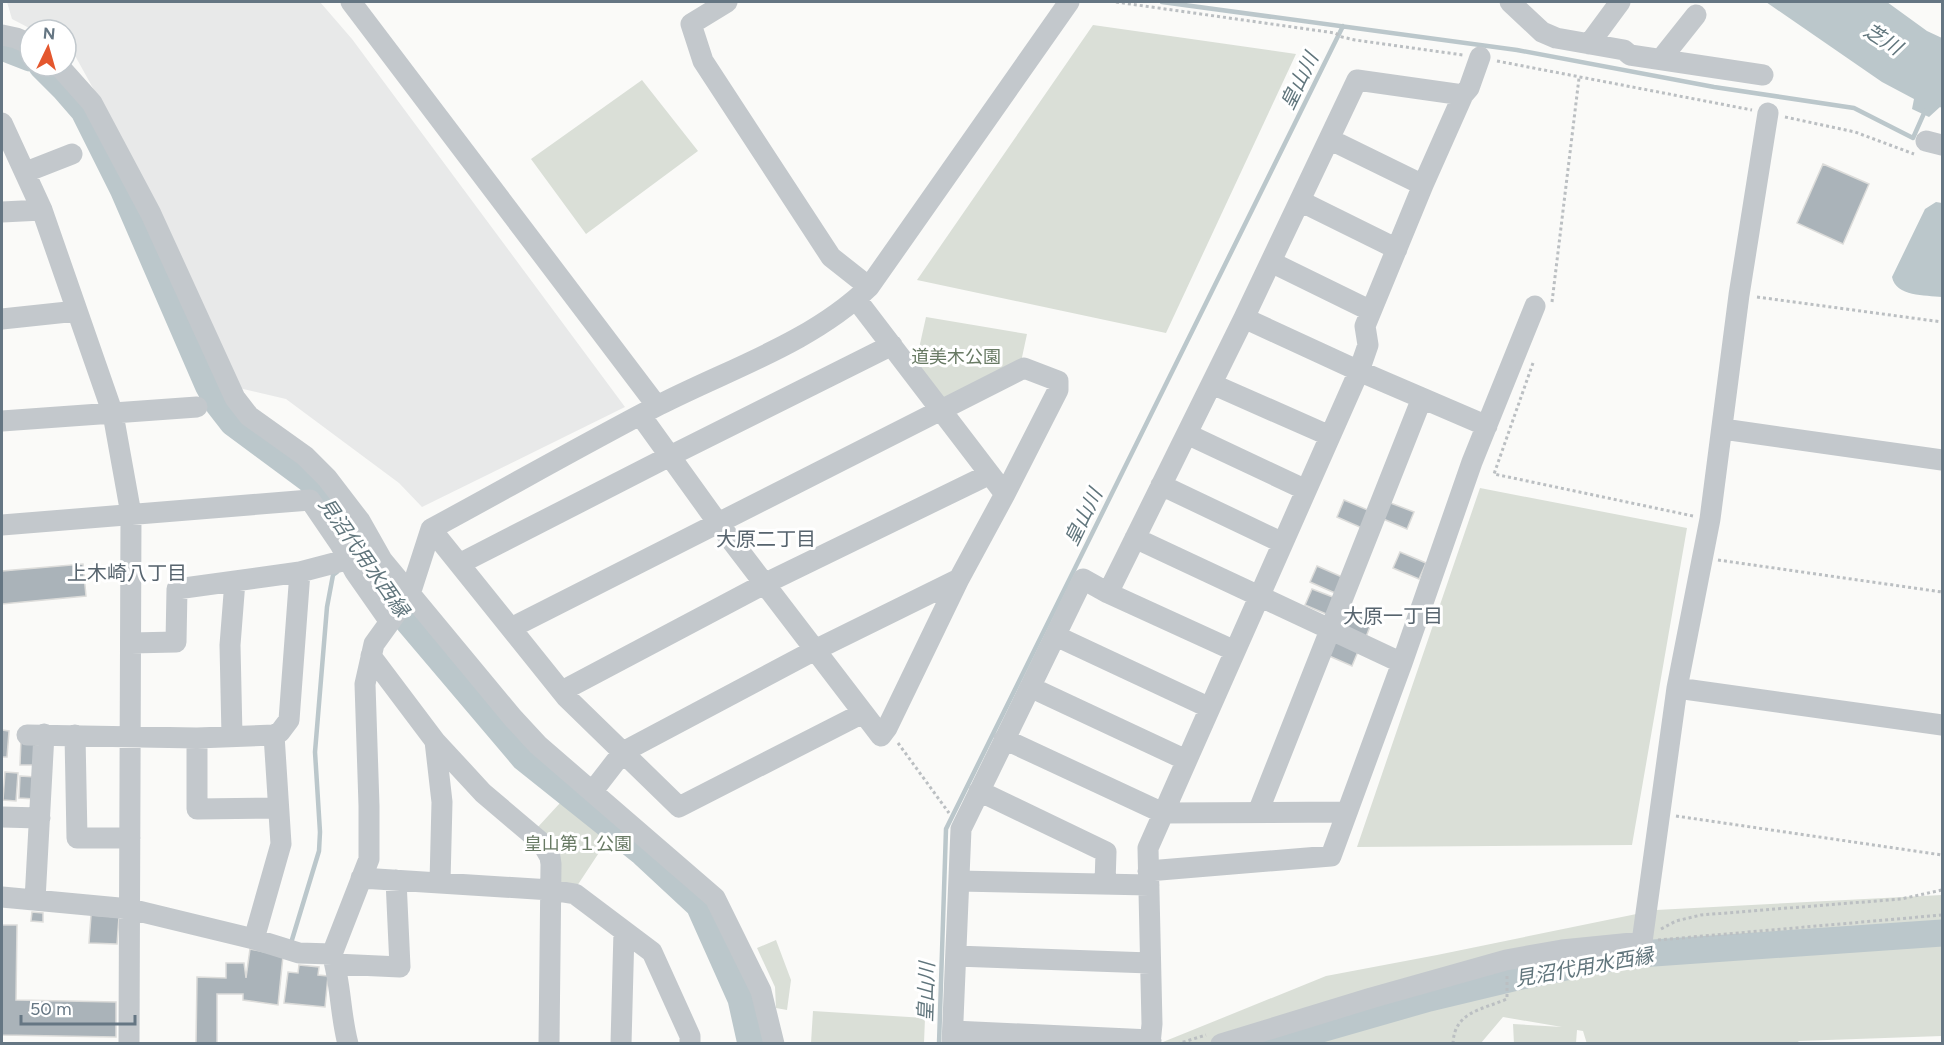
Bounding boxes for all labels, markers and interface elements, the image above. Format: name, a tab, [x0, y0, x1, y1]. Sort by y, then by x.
north arrow	[18, 18, 78, 78]
water label: 芝川	[1860, 18, 1908, 61]
text: N	[42, 24, 56, 44]
water label: 皇山川	[1275, 47, 1324, 113]
park label: 道美木公園	[911, 346, 1001, 368]
water label: 皇山川	[1059, 483, 1108, 549]
water label: 見沼代用水西縁	[314, 493, 415, 623]
district label: 大原二丁目	[716, 527, 816, 551]
district label: 上木崎八丁目	[67, 561, 187, 585]
district label: 大原一丁目	[1343, 604, 1443, 628]
park label: 皇山第１公園	[524, 833, 632, 855]
water label: 見沼代用水西縁	[1513, 943, 1657, 991]
water label: 皇山川	[913, 960, 939, 1022]
scale bar	[21, 988, 135, 1026]
text: 50 m	[30, 998, 72, 1020]

